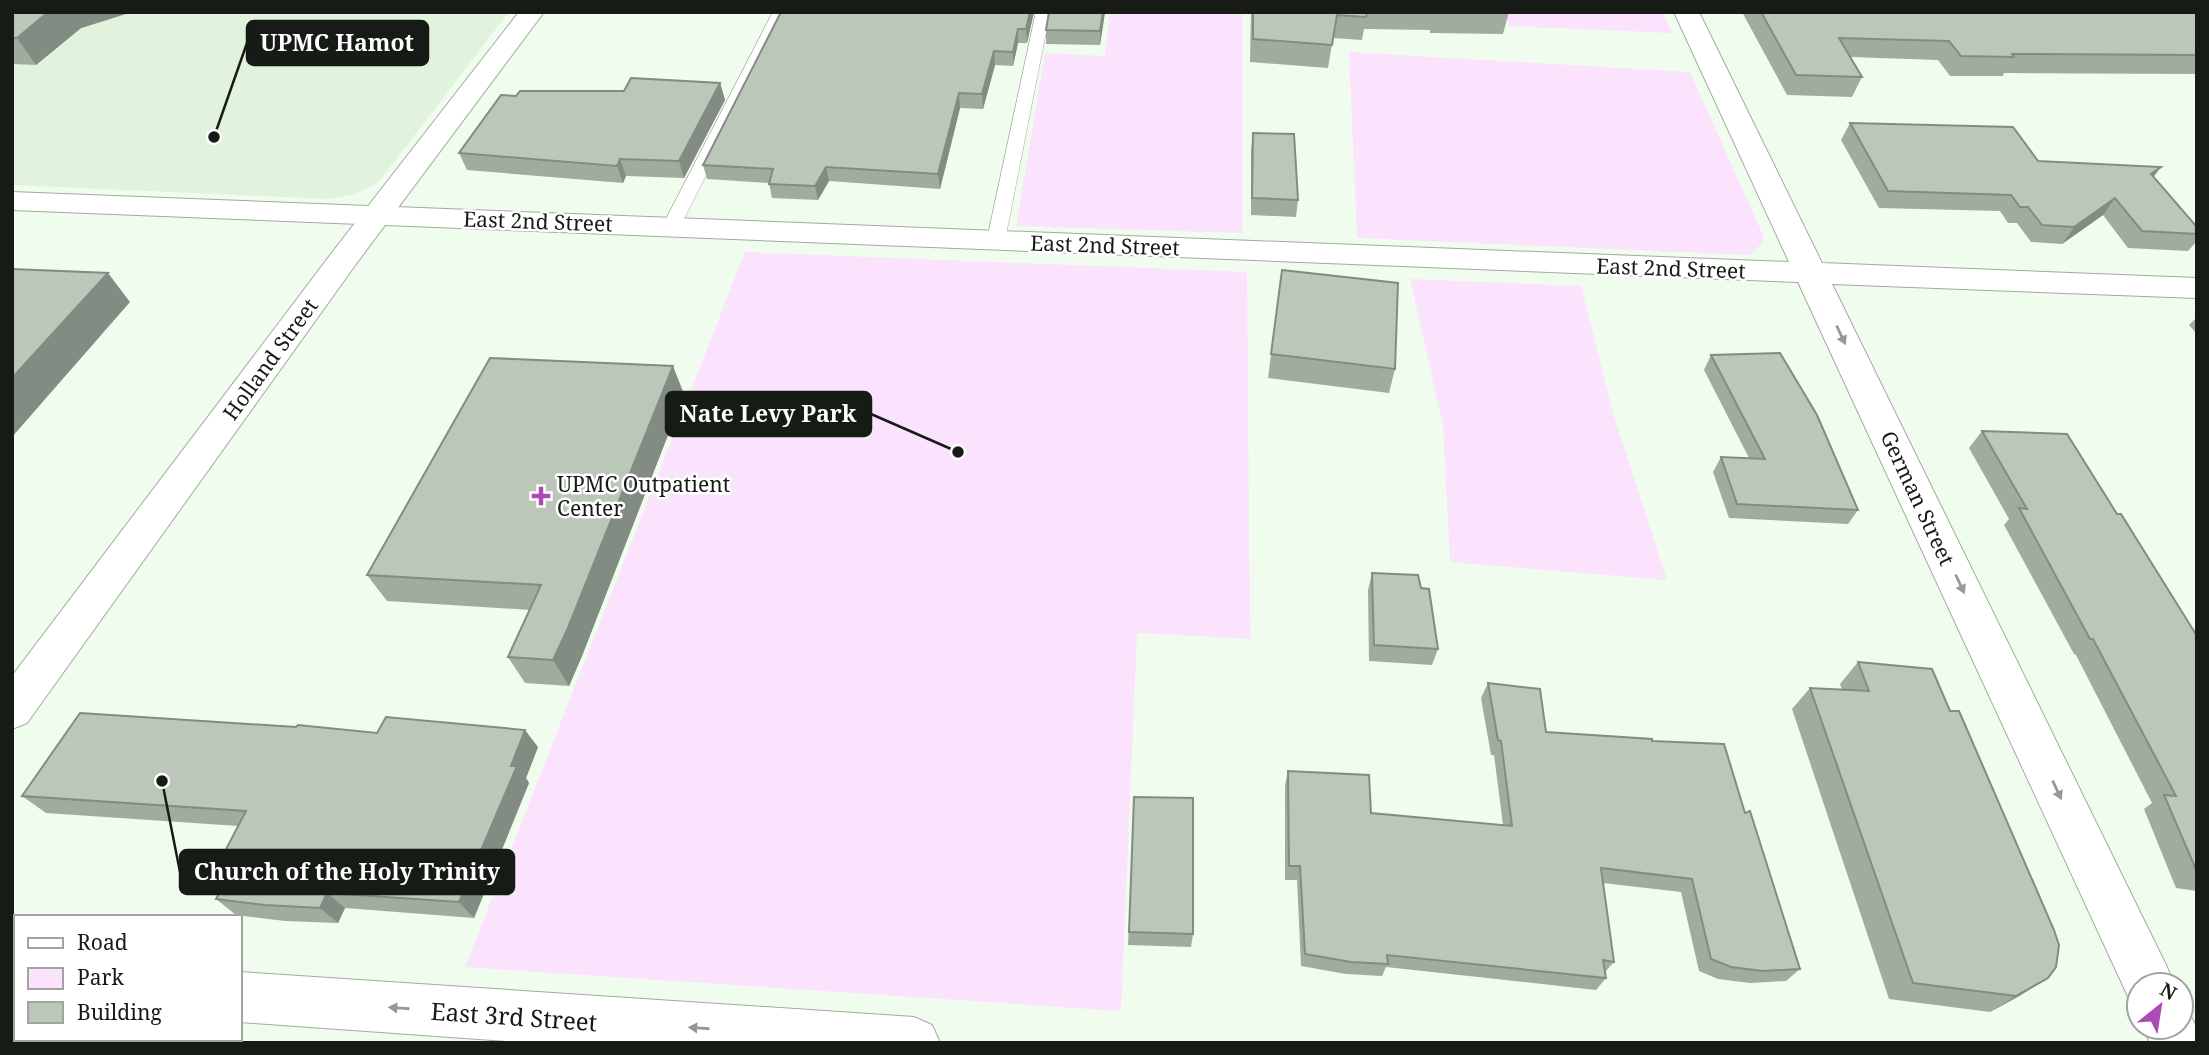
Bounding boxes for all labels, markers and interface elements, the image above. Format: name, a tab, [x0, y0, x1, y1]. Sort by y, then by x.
callout: UPMC Hamot	[247, 21, 428, 65]
text: UPMC Hamot	[260, 26, 414, 58]
street label: East 2nd Street	[463, 204, 613, 238]
street label: East 2nd Street	[1030, 228, 1180, 262]
street label: East 2nd Street	[1596, 251, 1746, 285]
street label: Holland Street	[216, 292, 324, 426]
one-way arrow	[1835, 325, 1847, 345]
callout: Nate Levy Park	[666, 392, 871, 436]
text: Nate Levy Park	[680, 397, 857, 429]
street label: German Street	[1875, 426, 1961, 570]
place label: UPMC Outpatient Center	[557, 470, 730, 522]
marker: UPMC Outpatient Center	[531, 486, 551, 506]
one-way arrow	[1954, 574, 1965, 595]
one-way arrow	[2051, 780, 2063, 800]
callout: Church of the Holy Trinity	[180, 850, 514, 894]
text: Church of the Holy Trinity	[194, 855, 501, 887]
legend	[14, 915, 242, 1041]
text: Road	[77, 928, 128, 956]
text: Park	[77, 963, 124, 991]
north arrow	[2125, 971, 2195, 1041]
text: N	[2156, 976, 2182, 1006]
street label: East 3rd Street	[430, 994, 598, 1038]
text: Building	[77, 998, 162, 1026]
one-way arrow	[387, 1002, 409, 1013]
one-way arrow	[688, 1023, 710, 1034]

